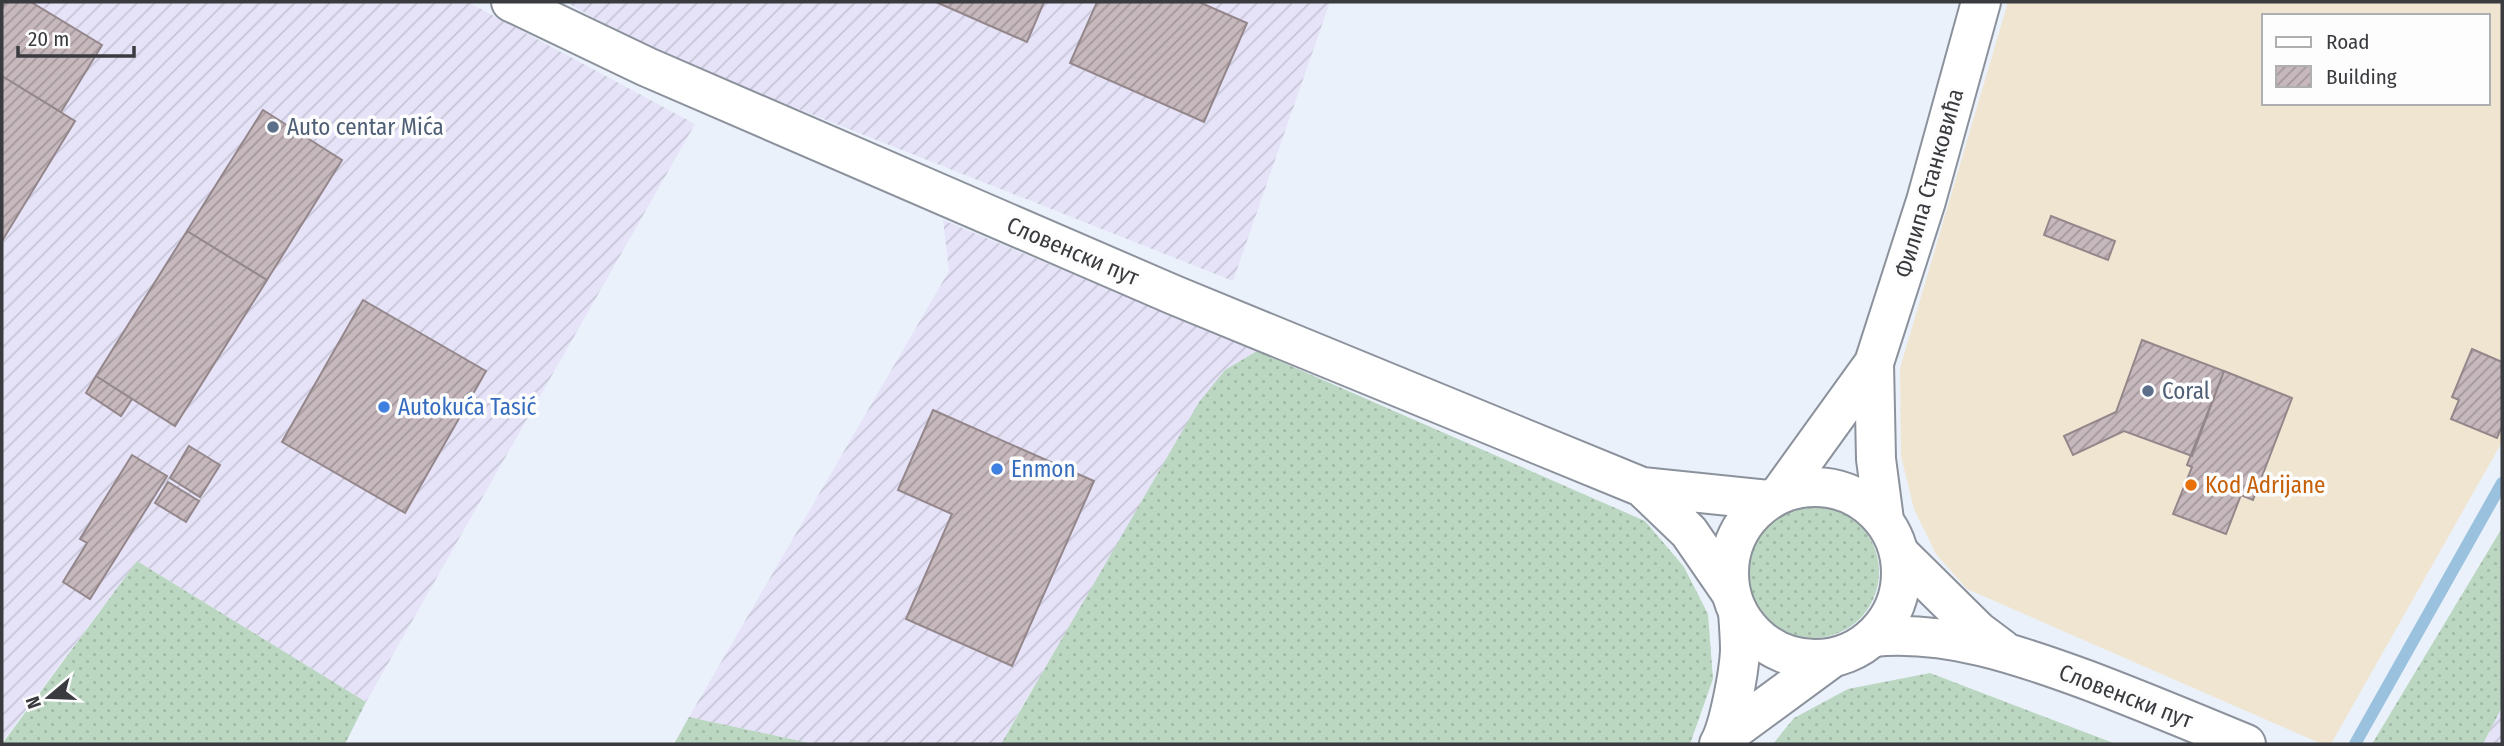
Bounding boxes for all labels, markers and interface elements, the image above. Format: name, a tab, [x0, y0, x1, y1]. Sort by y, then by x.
scale bar	[18, 14, 133, 58]
legend	[2262, 14, 2490, 105]
text: 20 m	[28, 26, 69, 52]
text: Road	[2326, 29, 2370, 55]
text: Building	[2326, 64, 2397, 90]
street label: Филипа Станковића	[1889, 85, 1969, 281]
place label: Auto centar Mića	[287, 113, 444, 141]
marker: Auto centar Mića	[265, 119, 281, 135]
street label: Словенски пут	[1003, 211, 1144, 292]
place label: Coral	[2162, 377, 2210, 405]
marker: Coral	[2140, 383, 2156, 399]
place label: Autokuća Tasić	[398, 393, 537, 421]
marker: Autokuća Tasić	[376, 399, 392, 415]
place label: Enmon	[1011, 455, 1076, 483]
marker: Enmon	[989, 461, 1005, 477]
place label: Kod Adrijane	[2205, 471, 2325, 499]
marker: Kod Adrijane	[2183, 477, 2199, 493]
street label: Словенски пут	[2055, 658, 2197, 735]
north arrow	[14, 662, 84, 732]
text: N	[21, 693, 46, 712]

